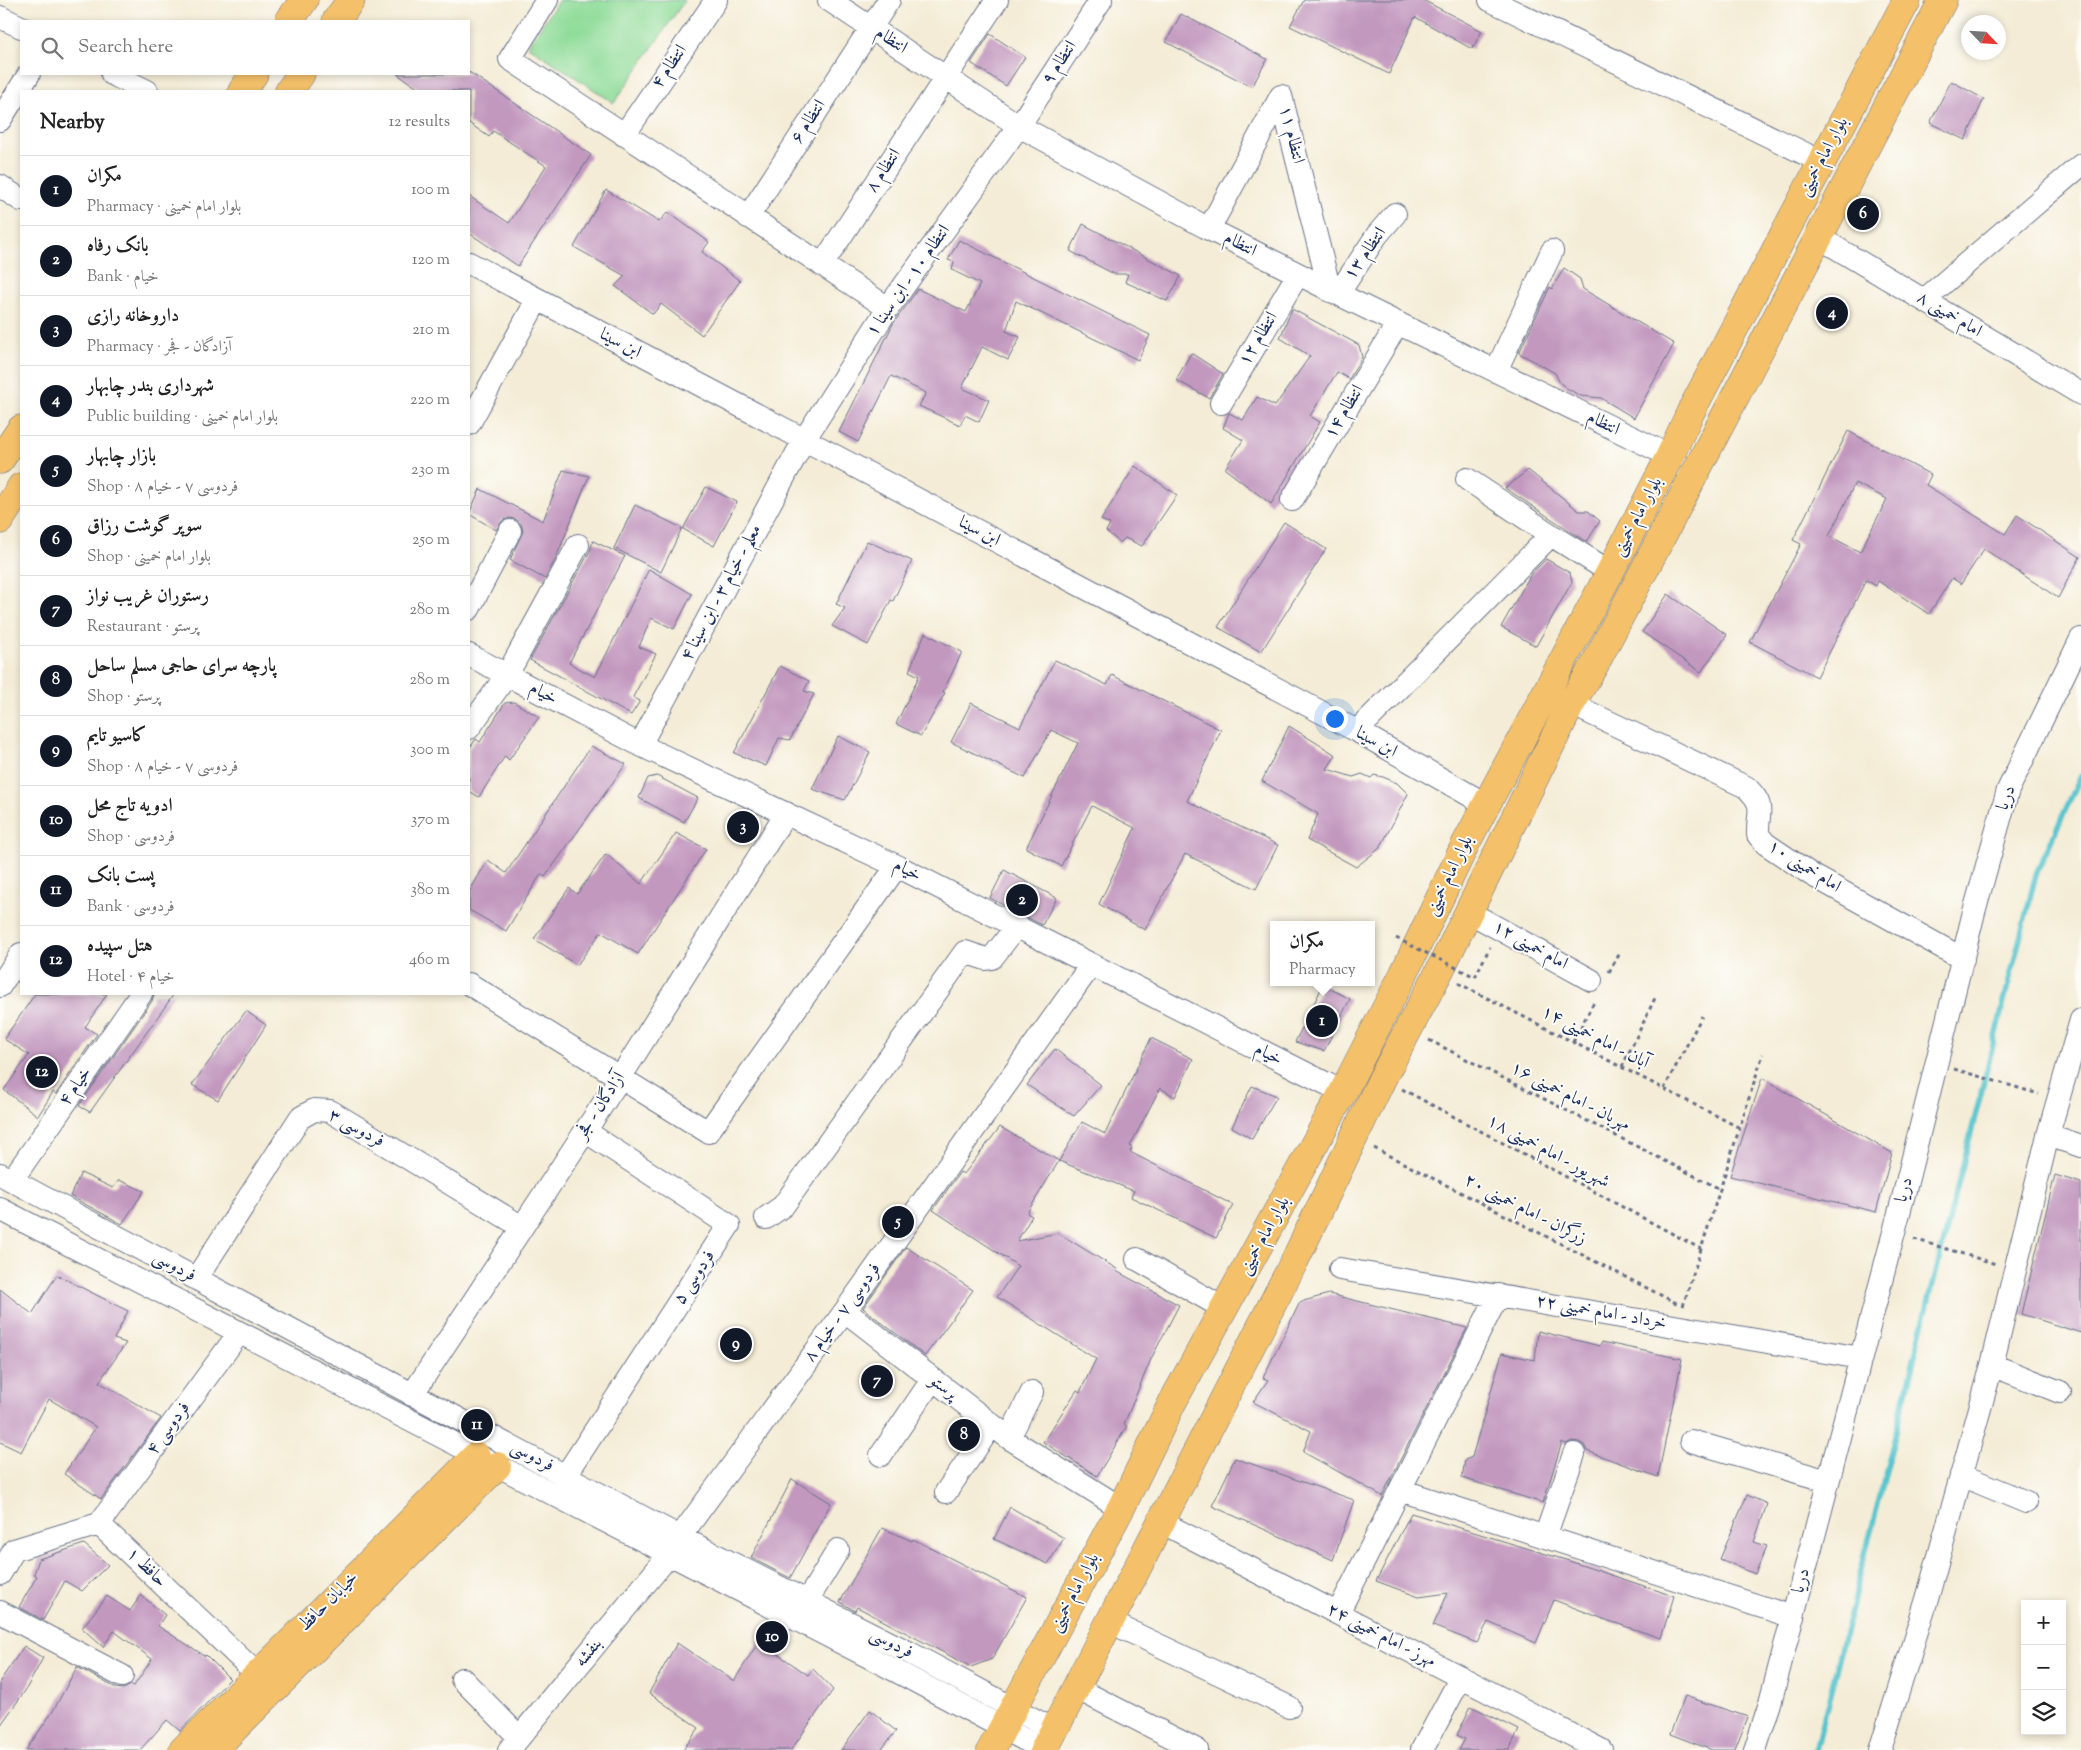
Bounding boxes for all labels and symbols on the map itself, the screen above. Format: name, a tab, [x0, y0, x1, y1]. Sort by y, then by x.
north arrow	[1961, 15, 2006, 60]
street label: انتظام	[869, 21, 912, 62]
street label: انتظام ۹	[1036, 36, 1085, 91]
street label: انتظام ۴	[646, 40, 695, 95]
street label: انتظام ۶	[785, 95, 834, 150]
street label: انتظام ۱۱	[1270, 103, 1311, 167]
street label: بلوار امام خمینی	[1792, 113, 1857, 202]
street label: انتظام ۸	[860, 144, 909, 199]
pin: 6	[1847, 195, 1879, 233]
street label: انتظام ۱۰ - ابن سینا ۱	[861, 220, 958, 343]
street label: انتظام ۱۳	[1338, 222, 1394, 286]
street label: انتظام	[1218, 226, 1261, 265]
street label: امام خمینی ۸	[1911, 285, 1987, 346]
pin: 4	[1816, 294, 1848, 332]
street label: انتظام ۱۲	[1233, 307, 1286, 371]
street label: ابن سینا	[594, 322, 646, 366]
street label: انتظام ۱۴	[1319, 380, 1372, 444]
street label: انتظام	[1582, 405, 1624, 444]
street label: بلوار امام خمینی	[1606, 473, 1671, 562]
street label: ابن سینا	[953, 510, 1005, 554]
street label: معلم - خیام ۳ - ابن سینا ۴	[675, 520, 772, 667]
street label: خیام	[524, 676, 562, 713]
your location	[1322, 706, 1348, 732]
street label: ابن سینا	[1350, 721, 1402, 765]
street label: دریا	[1991, 782, 2023, 814]
pin: 3	[727, 808, 759, 846]
street label: بلوار امام خمینی	[1419, 832, 1481, 921]
street label: امام خمینی ۱۰	[1762, 834, 1846, 901]
street label: خیام	[888, 853, 926, 890]
pin: 2	[1006, 881, 1038, 919]
street label: امام خمینی ۱۲	[1487, 915, 1572, 978]
street label: آبان - امام خمینی ۱۴	[1536, 1000, 1655, 1078]
pin: 1	[1306, 1002, 1338, 1040]
street label: خیام	[1249, 1037, 1287, 1074]
pin: 12	[26, 1053, 58, 1091]
street label: مهربان - امام خمینی ۱۶	[1505, 1056, 1635, 1139]
street label: خیام ۴	[53, 1062, 100, 1113]
street label: آزادگان - فجر	[568, 1065, 634, 1146]
street label: فردوسی ۳	[323, 1103, 389, 1155]
street label: شهریور - امام خمینی ۱۸	[1481, 1109, 1614, 1196]
street label: زرگران - امام خمینی ۲۰	[1459, 1167, 1591, 1253]
street label: دریا	[1889, 1175, 1921, 1205]
street label: بلوار امام خمینی	[1233, 1192, 1298, 1281]
pin: 5	[882, 1203, 914, 1241]
street label: فردوسی	[148, 1245, 200, 1289]
street label: فردوسی ۵	[668, 1246, 722, 1310]
street label: فردوسی ۷ - خیام ۸	[798, 1258, 889, 1369]
street label: خرداد - امام خمینی ۲۲	[1533, 1289, 1668, 1338]
pin: 9	[720, 1325, 752, 1363]
pin: 7	[861, 1362, 893, 1400]
street label: پرستو	[922, 1368, 964, 1408]
street label: فردوسی ۴	[141, 1397, 197, 1461]
pin: 11	[461, 1406, 493, 1444]
pin: 8	[948, 1416, 980, 1454]
street label: فردوسی	[506, 1435, 558, 1479]
street label: حافظ ۱	[120, 1542, 172, 1594]
street label: بلوار امام خمینی	[1043, 1549, 1108, 1638]
street label: خیابان حافظ	[293, 1566, 365, 1638]
street label: دریا	[1786, 1566, 1818, 1596]
street label: مهرز - امام خمینی ۲۴	[1322, 1597, 1440, 1676]
pin: 10	[756, 1618, 788, 1656]
street label: فردوسی	[865, 1622, 917, 1666]
street label: بنفشه	[569, 1633, 609, 1673]

